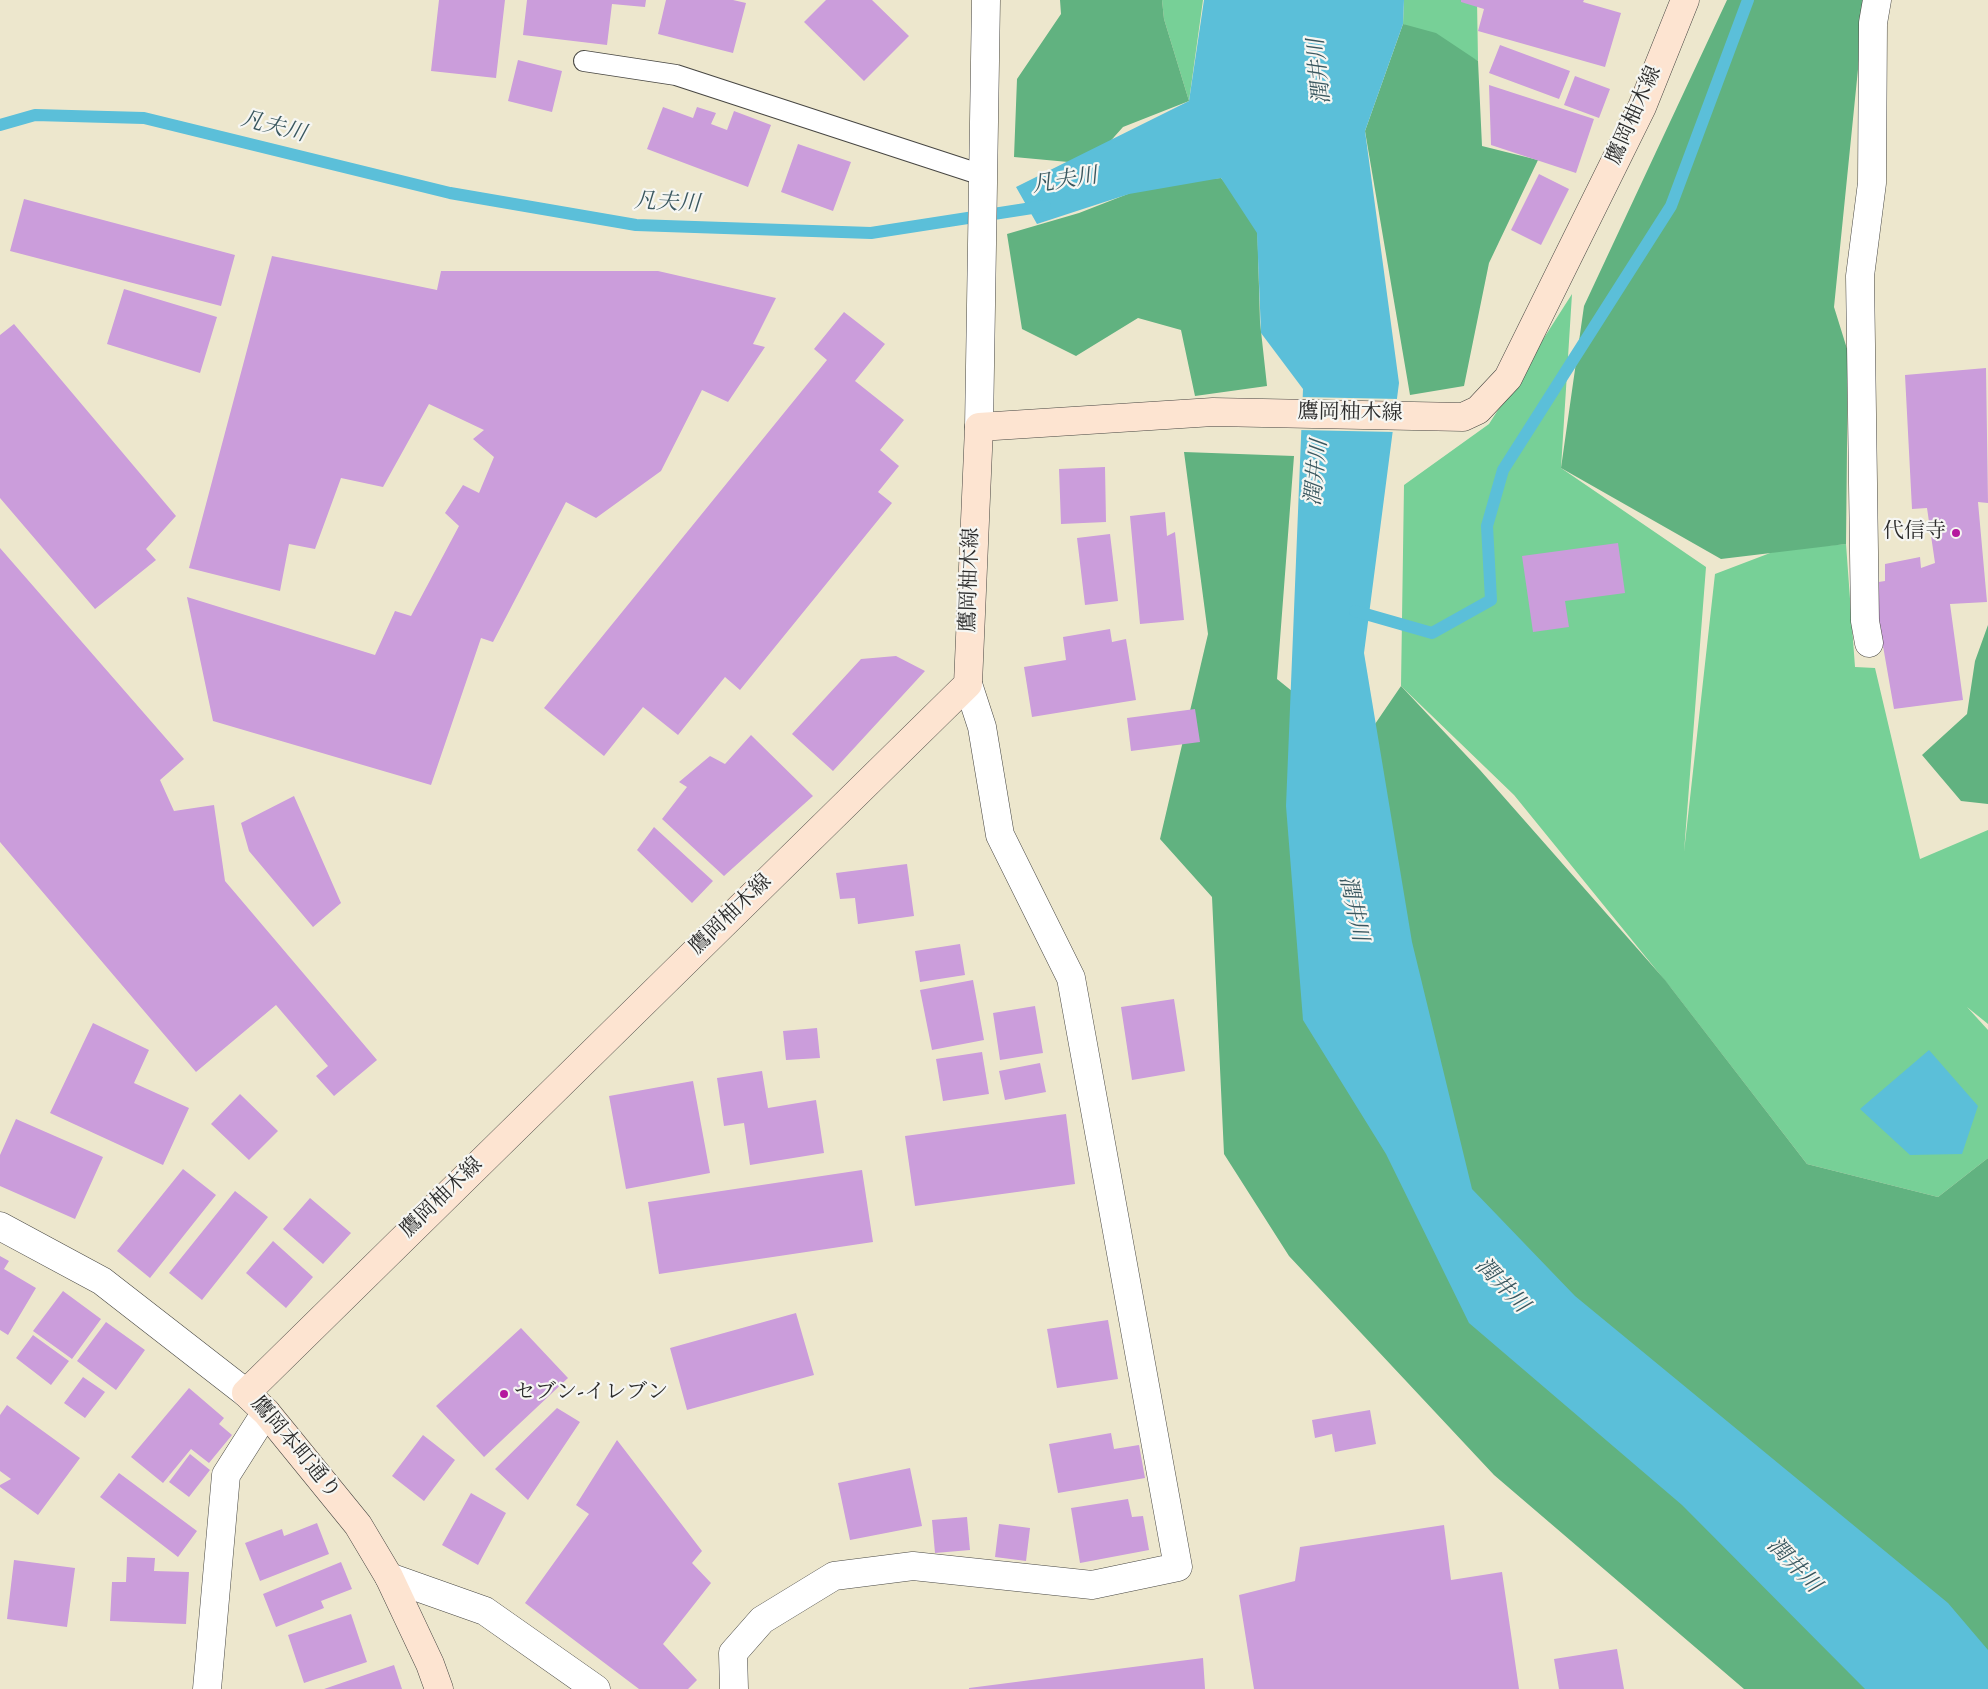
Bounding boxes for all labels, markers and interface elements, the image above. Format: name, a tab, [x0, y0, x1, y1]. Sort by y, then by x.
water label: 潤井川	[1305, 37, 1339, 105]
street label: 鷹岡柚木線	[1603, 63, 1669, 169]
water label: 凡夫川	[238, 108, 308, 150]
water label: 凡夫川	[1030, 165, 1100, 201]
water label: 凡夫川	[633, 190, 701, 220]
street label: 鷹岡柚木線	[1297, 401, 1403, 429]
water label: 潤井川	[1302, 439, 1336, 507]
place label: 代信寺	[1883, 520, 1946, 546]
street label: 鷹岡柚木線	[958, 527, 986, 633]
marker: 代信寺	[1950, 527, 1962, 539]
street label: 鷹岡柚木線	[685, 870, 779, 962]
water label: 潤井川	[1331, 874, 1371, 944]
street label: 鷹岡柚木線	[396, 1153, 490, 1245]
water label: 潤井川	[1468, 1254, 1532, 1320]
place label: セブン-イレブン	[514, 1381, 668, 1407]
marker: セブン-イレブン	[498, 1388, 510, 1400]
street label: 鷹岡本町通り	[244, 1393, 344, 1505]
water label: 潤井川	[1760, 1534, 1824, 1600]

